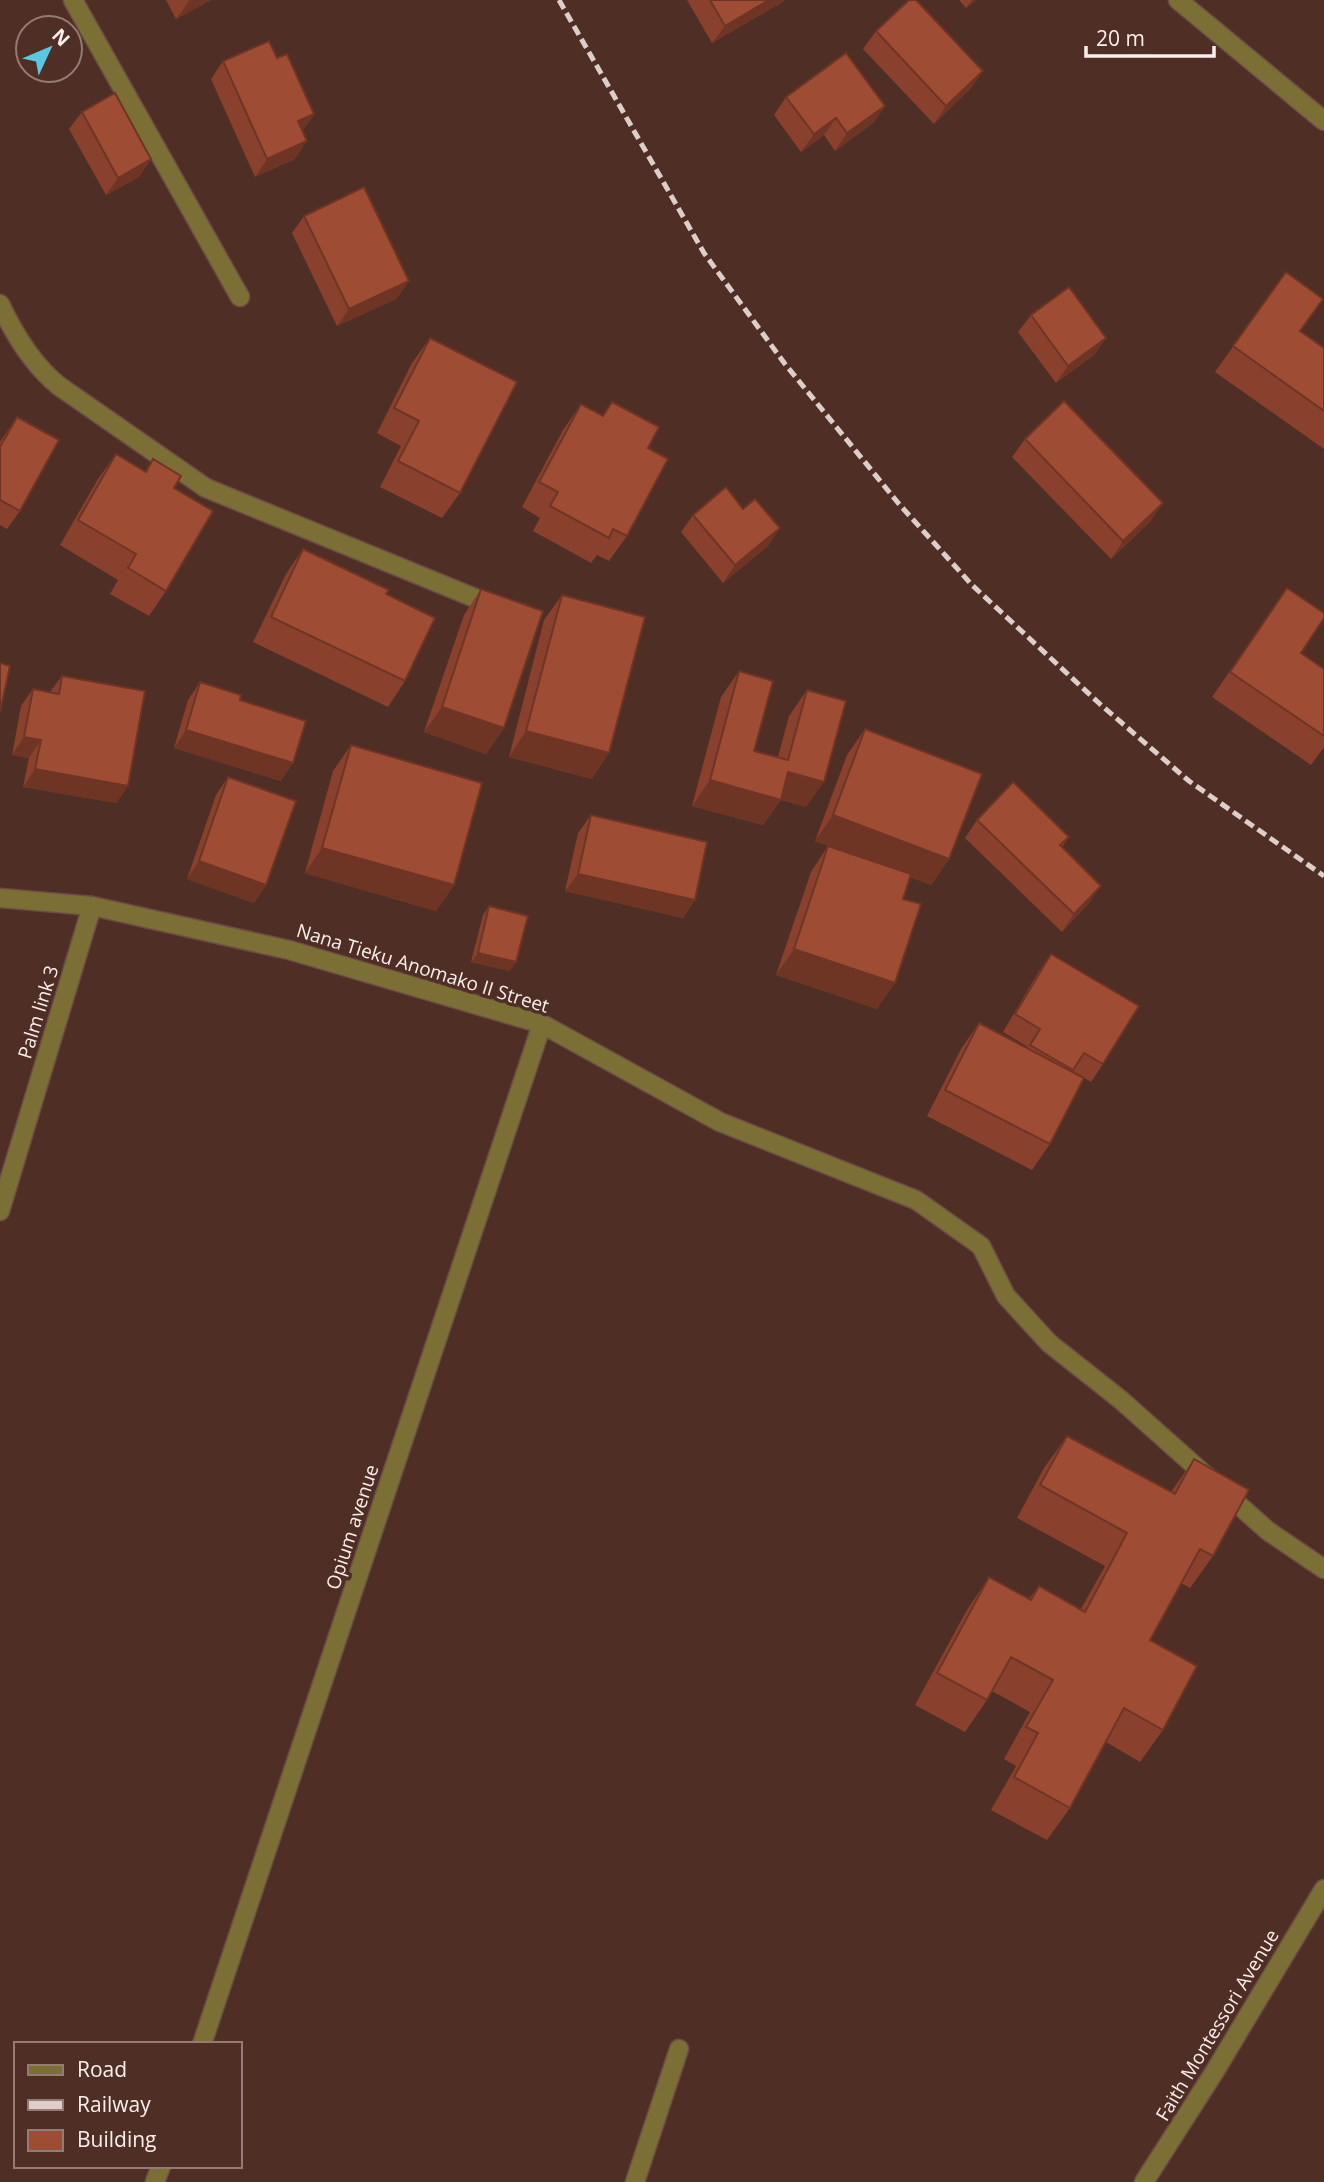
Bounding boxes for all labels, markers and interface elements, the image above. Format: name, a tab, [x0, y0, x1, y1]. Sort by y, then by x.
north arrow	[14, 14, 84, 84]
scale bar	[1086, 14, 1214, 58]
text: N	[47, 23, 76, 52]
text: 20 m	[1096, 24, 1145, 52]
street label: Nana Tieku Anomako II Street	[294, 917, 553, 1019]
street label: Palm link 3	[11, 962, 65, 1062]
street label: Opium avenue	[320, 1461, 384, 1593]
street label: Faith Montessori Avenue	[1149, 1924, 1285, 2126]
legend	[14, 2042, 242, 2168]
text: Road	[77, 2055, 127, 2083]
text: Railway	[77, 2090, 151, 2118]
text: Building	[77, 2125, 156, 2153]

